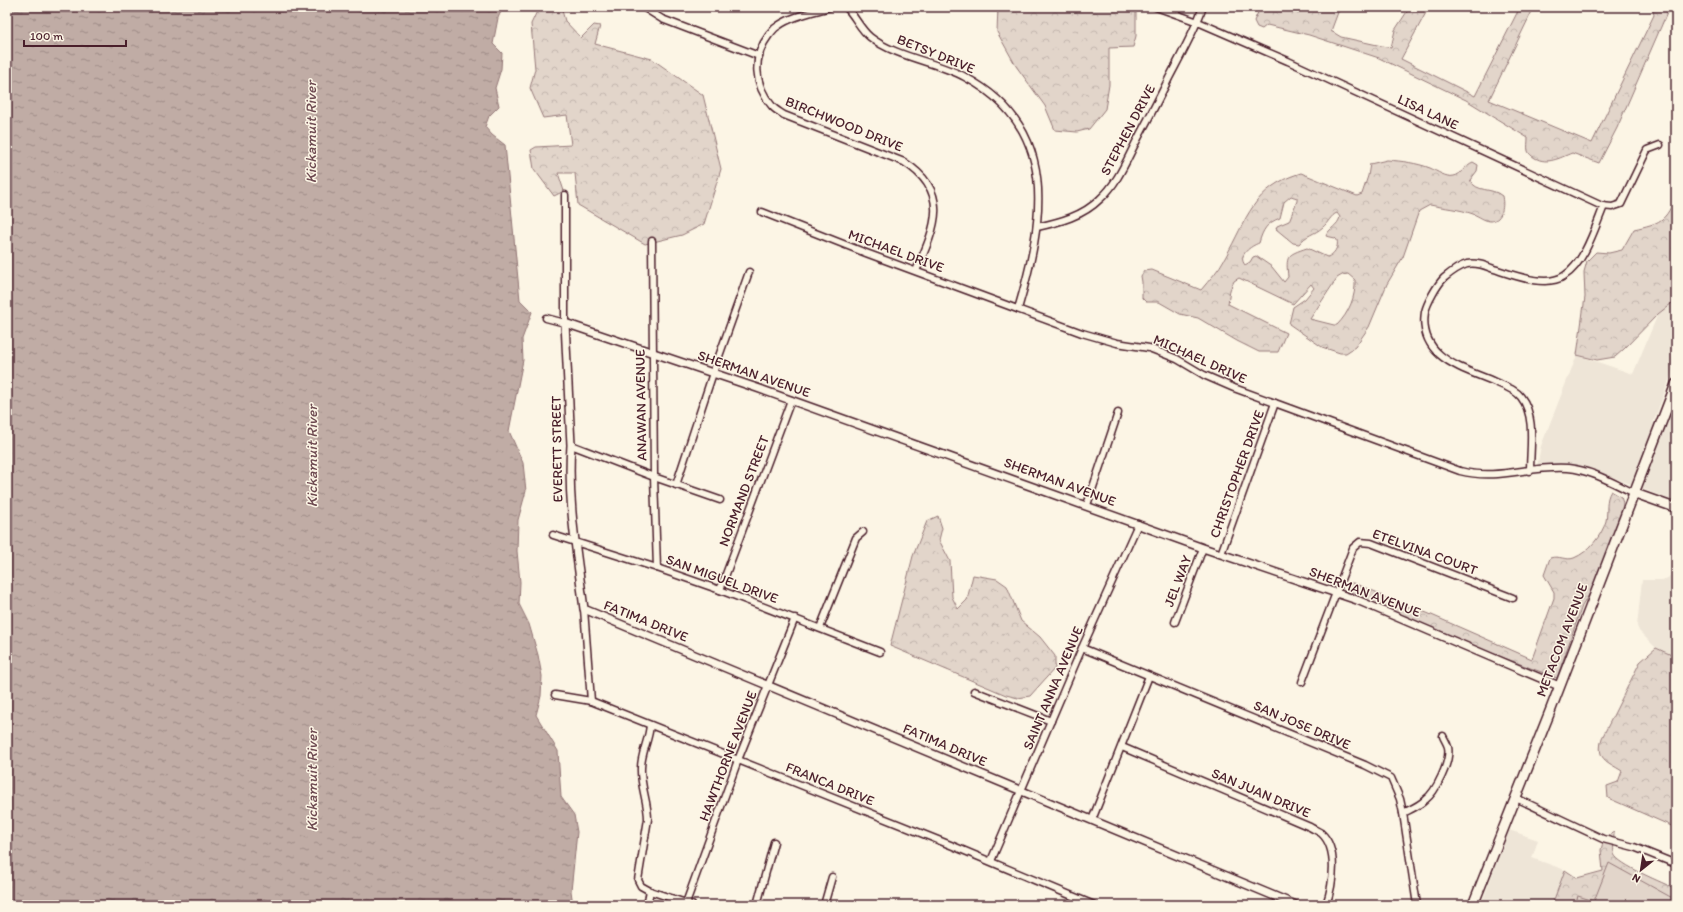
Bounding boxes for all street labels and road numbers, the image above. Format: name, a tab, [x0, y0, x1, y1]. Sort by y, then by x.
street label: BETSY DRIVE	[895, 31, 978, 77]
street label: STEPHEN DRIVE	[1097, 81, 1159, 178]
street label: LISA LANE	[1395, 90, 1462, 134]
street label: BIRCHWOOD DRIVE	[783, 93, 906, 155]
street label: MICHAEL DRIVE	[846, 226, 946, 276]
street label: MICHAEL DRIVE	[1151, 331, 1250, 387]
street label: SHERMAN AVENUE	[695, 347, 813, 401]
street label: ANAWAN AVENUE	[632, 349, 650, 461]
street label: EVERETT STREET	[548, 395, 566, 502]
street label: CHRISTOPHER DRIVE	[1206, 408, 1268, 540]
street label: NORMAND STREET	[715, 433, 773, 549]
street label: SHERMAN AVENUE	[1002, 454, 1119, 510]
street label: ETELVINA COURT	[1370, 525, 1480, 579]
street label: SAN MIGUEL DRIVE	[664, 551, 781, 607]
street label: JEL WAY	[1160, 553, 1196, 609]
street label: SHERMAN AVENUE	[1307, 563, 1423, 621]
street label: METACOM AVENUE	[1533, 581, 1592, 699]
street label: FATIMA DRIVE	[601, 596, 691, 646]
street label: SAINT ANNA AVENUE	[1019, 624, 1087, 752]
street label: HAWTHORNE AVENUE	[695, 688, 761, 824]
street label: SAN JOSE DRIVE	[1251, 697, 1353, 753]
street label: FATIMA DRIVE	[900, 720, 990, 770]
street label: FRANCA DRIVE	[783, 758, 877, 810]
street label: SAN JUAN DRIVE	[1209, 764, 1313, 822]

